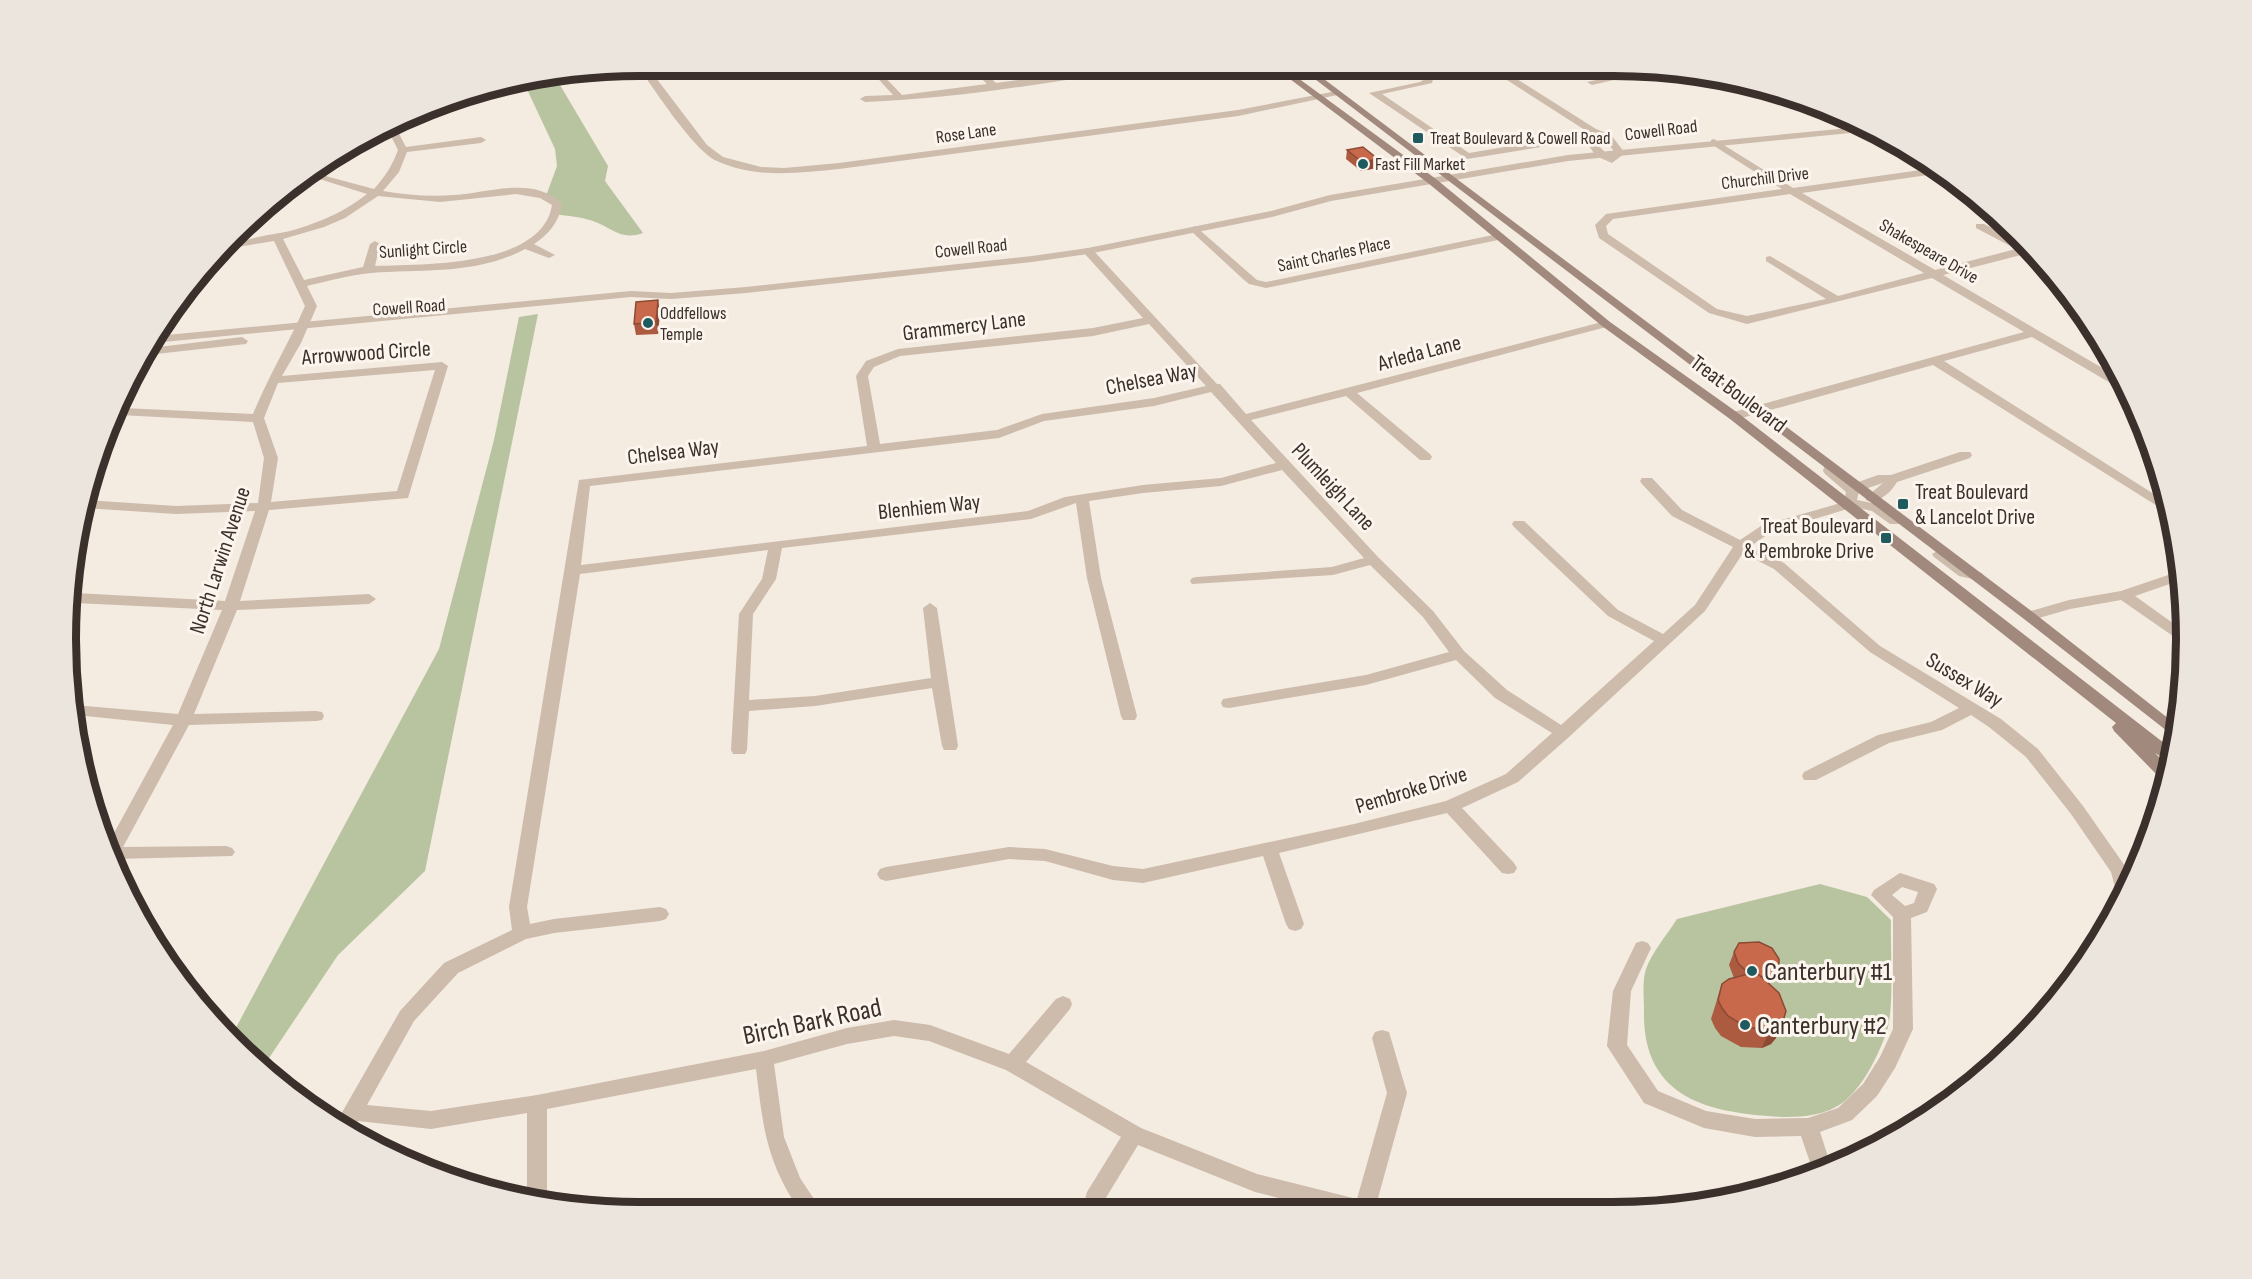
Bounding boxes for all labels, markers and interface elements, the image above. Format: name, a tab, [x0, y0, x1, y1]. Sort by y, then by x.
street label: Cowell Road	[1624, 116, 1698, 145]
street label: Rose Lane	[935, 119, 998, 148]
place label: Treat Boulevard & Cowell Road	[1430, 128, 1610, 149]
marker: Treat Boulevard & Cowell Road	[1411, 131, 1425, 145]
place label: Fast Fill Market	[1375, 154, 1466, 175]
marker: Fast Fill Market	[1356, 157, 1370, 171]
street label: Churchill Drive	[1720, 163, 1810, 194]
street label: Shakespeare Drive	[1876, 215, 1982, 288]
street label: Saint Charles Place	[1276, 232, 1392, 277]
street label: Cowell Road	[934, 234, 1008, 263]
street label: Sunlight Circle	[378, 236, 468, 263]
street label: Cowell Road	[372, 294, 446, 321]
place label: Oddfellows Temple	[660, 303, 727, 345]
street label: Grammercy Lane	[901, 306, 1027, 347]
marker: Oddfellows Temple	[641, 316, 655, 330]
street label: Arleda Lane	[1374, 329, 1464, 378]
street label: Arrowwood Circle	[300, 336, 431, 372]
street label: Treat Boulevard	[1685, 349, 1792, 439]
street label: Chelsea Way	[1103, 357, 1200, 402]
street label: Chelsea Way	[626, 433, 721, 472]
street label: Plumleigh Lane	[1285, 437, 1380, 537]
place label: Treat Boulevard & Lancelot Drive	[1915, 479, 2035, 531]
street label: North Larwin Avenue	[184, 484, 257, 637]
street label: Blenhiem Way	[877, 489, 982, 526]
marker: Treat Boulevard & Lancelot Drive	[1896, 497, 1910, 511]
place label: Treat Boulevard & Pembroke Drive	[1744, 513, 1874, 565]
marker: Treat Boulevard & Pembroke Drive	[1879, 531, 1893, 545]
street label: Sussex Way	[1921, 647, 2008, 714]
street label: Pembroke Drive	[1352, 761, 1471, 820]
place label: Canterbury #1	[1764, 956, 1893, 988]
marker: Canterbury #1	[1745, 964, 1759, 978]
street label: Birch Bark Road	[740, 992, 884, 1052]
place label: Canterbury #2	[1757, 1010, 1887, 1042]
marker: Canterbury #2	[1738, 1018, 1752, 1032]

